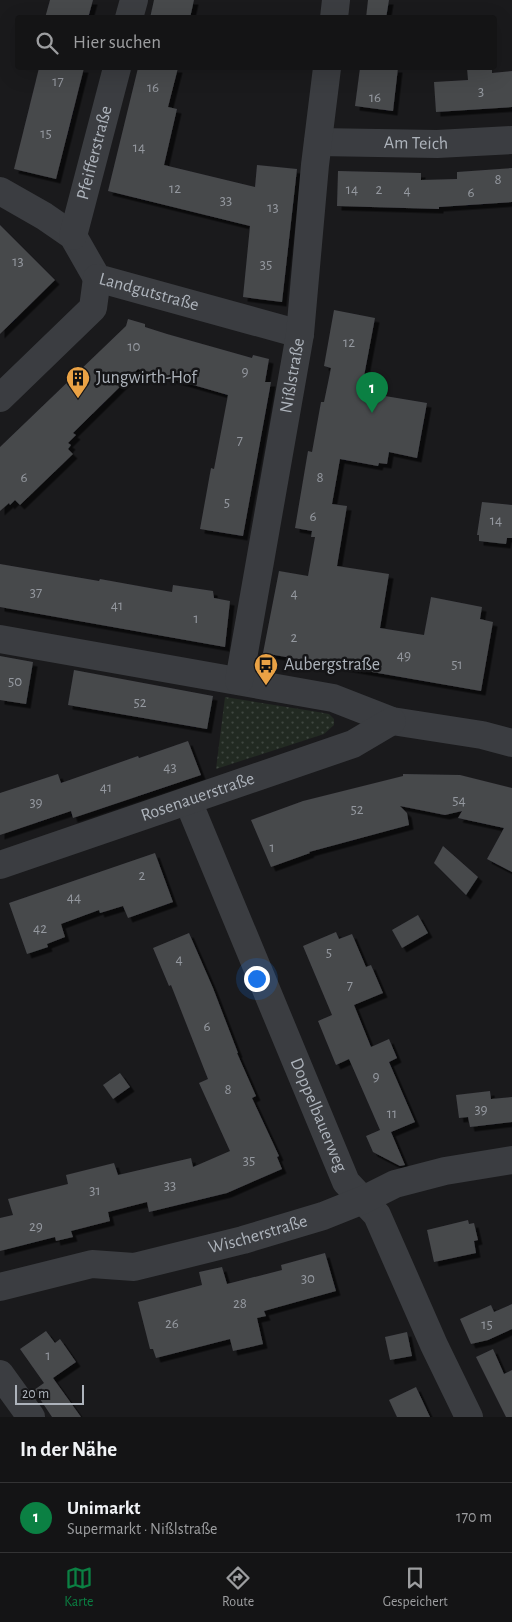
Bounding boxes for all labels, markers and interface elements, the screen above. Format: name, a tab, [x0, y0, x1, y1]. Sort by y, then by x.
search box	[15, 15, 497, 70]
icon: search	[33, 29, 61, 57]
text: Hier suchen	[73, 33, 161, 52]
house number: 17	[52, 74, 64, 89]
house number: 16	[147, 80, 159, 95]
house number: 3	[478, 84, 484, 99]
house number: 16	[369, 90, 381, 105]
street label: Pfeifferstraße	[74, 104, 116, 202]
house number: 15	[40, 126, 52, 141]
street label: Am Teich	[384, 134, 449, 153]
house number: 14	[133, 140, 145, 155]
house number: 8	[494, 172, 502, 187]
house number: 12	[169, 181, 181, 196]
house number: 14	[346, 182, 358, 197]
house number: 2	[376, 182, 383, 197]
house number: 4	[403, 183, 411, 198]
house number: 6	[467, 185, 475, 200]
house number: 33	[220, 193, 232, 208]
house number: 13	[267, 200, 279, 215]
house number: 13	[12, 254, 24, 269]
house number: 35	[260, 257, 272, 272]
street label: Landgutstraße	[97, 270, 201, 315]
house number: 12	[343, 335, 355, 350]
street label: Nißlstraße	[277, 337, 308, 415]
house number: 10	[127, 339, 141, 354]
house number: 9	[241, 364, 249, 379]
building icon: Jungwirth-Hof	[65, 365, 91, 399]
place label: Jungwirth-Hof	[96, 369, 198, 387]
pin: 1	[356, 372, 388, 413]
house number: 7	[237, 433, 243, 448]
house number: 6	[20, 470, 28, 485]
house number: 8	[316, 470, 324, 485]
house number: 5	[224, 495, 230, 510]
house number: 6	[309, 509, 317, 524]
house number: 14	[490, 513, 502, 528]
house number: 37	[30, 585, 42, 600]
house number: 4	[290, 586, 298, 601]
house number: 41	[111, 598, 123, 613]
house number: 1	[193, 611, 199, 626]
house number: 2	[291, 630, 298, 645]
house number: 49	[397, 648, 411, 663]
bus stop icon: Aubergstraße	[253, 652, 279, 686]
place label: Aubergstraße	[284, 656, 380, 674]
house number: 51	[451, 657, 463, 672]
house number: 50	[8, 674, 22, 689]
house number: 52	[133, 695, 147, 710]
house number: 43	[163, 760, 177, 775]
street label: Rosenauerstraße	[139, 769, 257, 825]
house number: 41	[100, 780, 112, 795]
house number: 54	[452, 793, 466, 808]
house number: 39	[29, 795, 43, 810]
house number: 52	[350, 802, 364, 817]
house number: 1	[269, 840, 275, 855]
house number: 2	[139, 868, 146, 883]
house number: 44	[67, 890, 81, 905]
house number: 42	[33, 921, 47, 936]
house number: 5	[326, 945, 332, 960]
house number: 4	[175, 952, 183, 967]
your location	[244, 966, 270, 992]
house number: 7	[347, 978, 353, 993]
house number: 6	[203, 1019, 211, 1034]
street label: Doppelbauerweg	[287, 1056, 350, 1175]
house number: 9	[372, 1069, 380, 1084]
house number: 8	[224, 1082, 232, 1097]
house number: 39	[474, 1102, 488, 1117]
house number: 11	[387, 1106, 397, 1121]
house number: 35	[243, 1153, 255, 1168]
house number: 33	[164, 1178, 176, 1193]
house number: 31	[89, 1183, 101, 1198]
street label: Wischerstraße	[207, 1212, 310, 1257]
house number: 29	[29, 1219, 43, 1234]
house number: 30	[301, 1271, 315, 1286]
house number: 28	[233, 1296, 247, 1311]
house number: 26	[165, 1316, 179, 1331]
house number: 15	[481, 1317, 493, 1332]
house number: 1	[45, 1348, 51, 1363]
scale bar	[15, 1382, 84, 1405]
text: 20 m	[22, 1387, 49, 1401]
text: In der Nähe	[20, 1439, 117, 1460]
text: Unimarkt	[67, 1499, 140, 1518]
text: 1	[33, 1509, 39, 1525]
text: 170 m	[456, 1509, 492, 1525]
text: Supermarkt · Nißlstraße	[67, 1521, 217, 1537]
tab: Karte	[64, 1564, 93, 1611]
tab: Route	[222, 1564, 254, 1611]
tab: Gespeichert	[383, 1564, 448, 1611]

